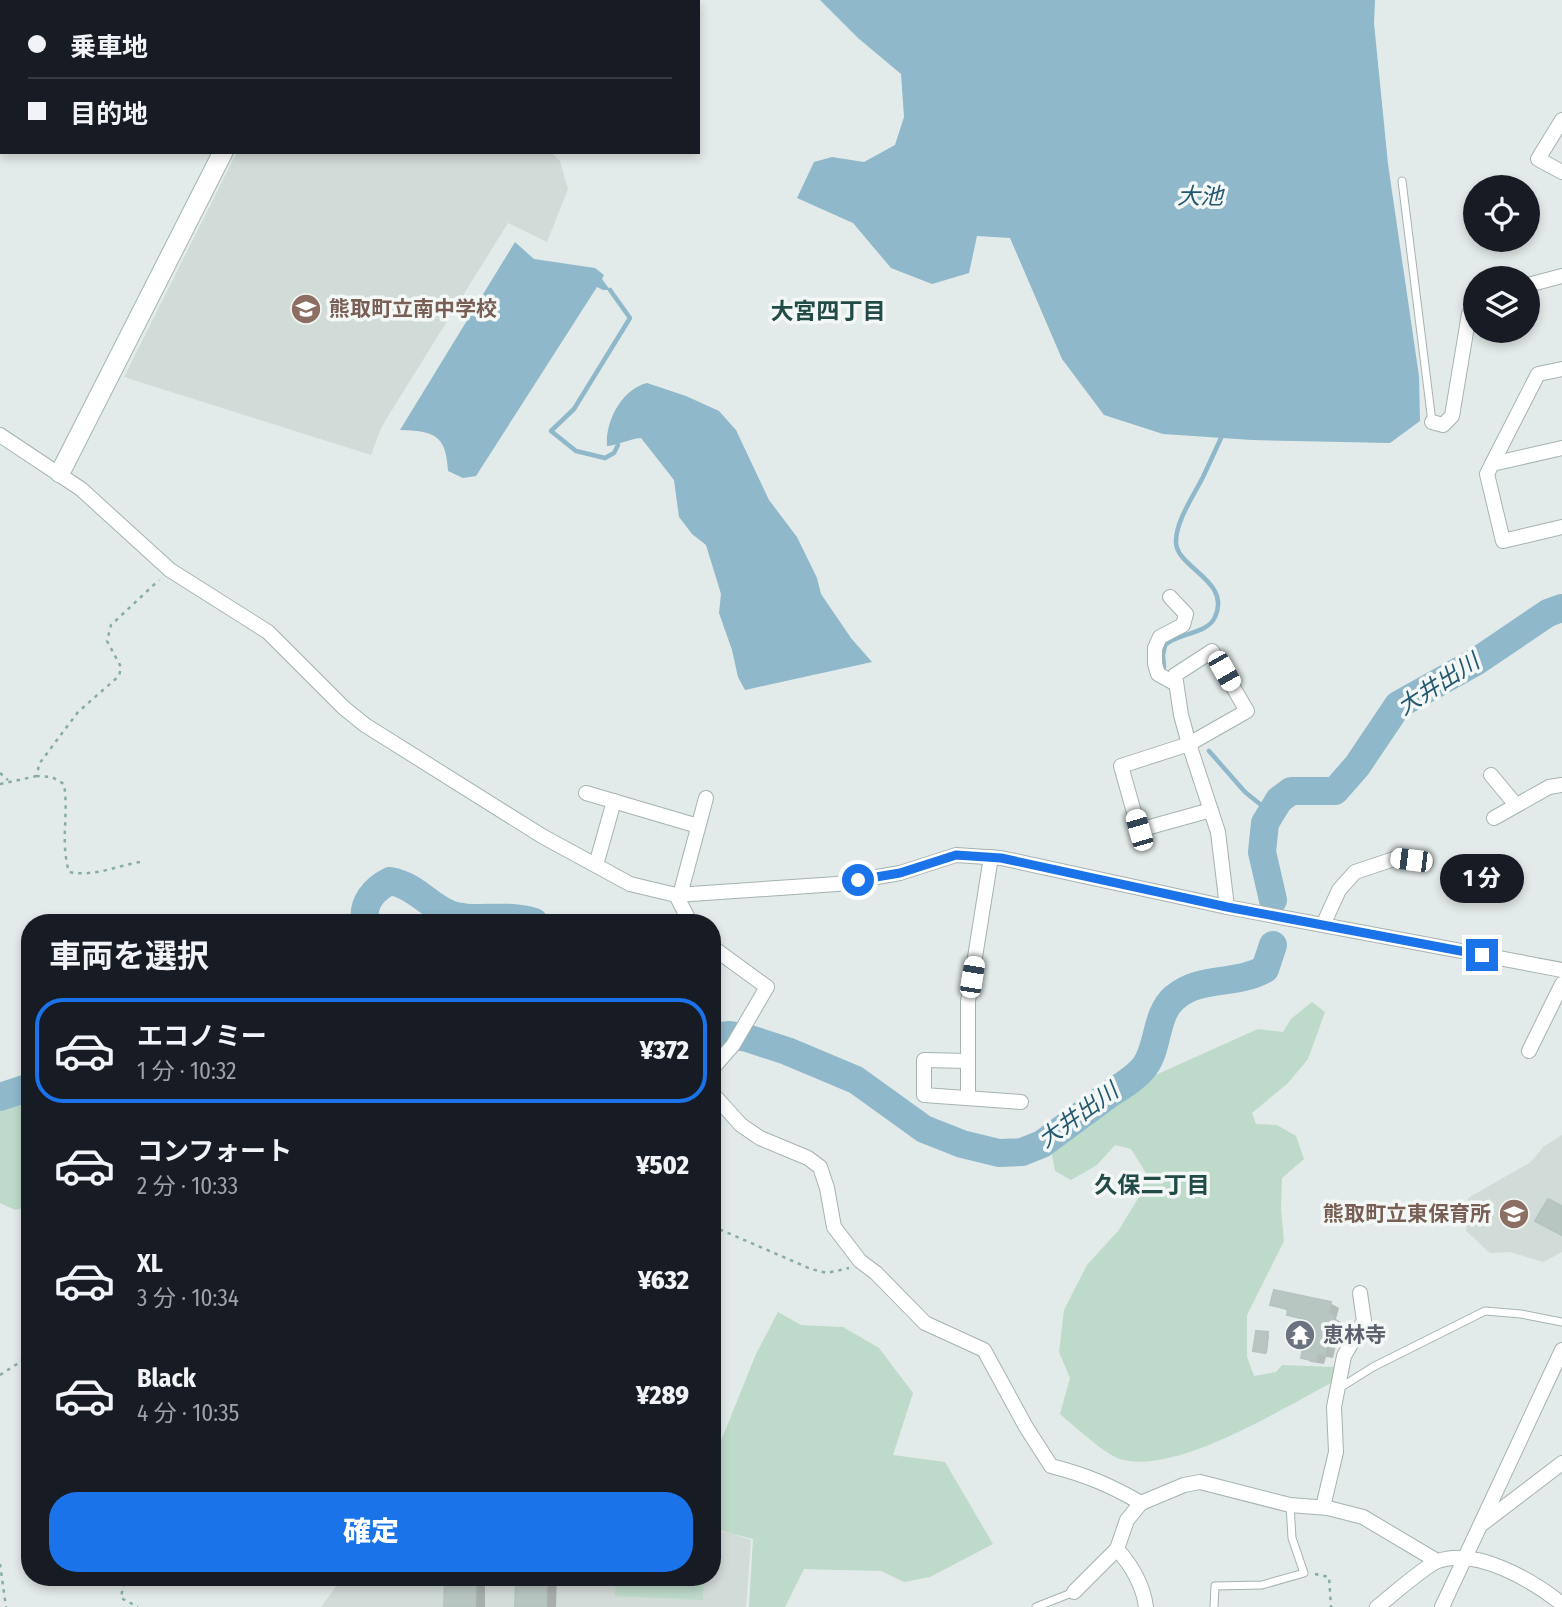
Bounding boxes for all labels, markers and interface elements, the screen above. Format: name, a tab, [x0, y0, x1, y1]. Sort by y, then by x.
text: 乗車地	[70, 32, 148, 63]
text: 目的地	[70, 99, 148, 130]
map controls	[1463, 175, 1540, 343]
button: locate	[1463, 175, 1540, 252]
water label: 大池	[1177, 182, 1225, 210]
button: layers	[1463, 266, 1540, 343]
school or university icon: 熊取町立南中学校	[289, 292, 323, 326]
place label: 熊取町立南中学校	[329, 296, 497, 322]
district label: 大宮四丁目	[771, 297, 886, 325]
water label: 大井出川	[1392, 646, 1487, 721]
car	[1205, 648, 1244, 694]
car	[1124, 807, 1155, 853]
car	[1389, 847, 1434, 873]
callout: 1 分	[1440, 853, 1524, 902]
route start	[842, 864, 874, 896]
text: 1 分	[1463, 864, 1501, 892]
text: 車両を選択	[49, 937, 209, 975]
route end	[1466, 939, 1498, 971]
car	[959, 955, 986, 999]
icon: car	[53, 1019, 116, 1082]
text: エコノミー	[137, 1021, 267, 1052]
text: ¥372	[640, 1035, 689, 1066]
text: 1 分 · 10:32	[137, 1057, 236, 1085]
water label: 大井出川	[1033, 1075, 1126, 1153]
icon: car	[53, 1134, 116, 1197]
text: コンフォート	[137, 1136, 292, 1167]
text: ¥502	[636, 1150, 689, 1181]
district label: 久保二丁目	[1095, 1171, 1210, 1199]
text: 2 分 · 10:33	[137, 1172, 238, 1200]
school or university icon: 熊取町立東保育所	[1497, 1197, 1531, 1231]
place label: 熊取町立東保育所	[1323, 1201, 1491, 1227]
text: XL	[137, 1248, 163, 1279]
icon: car	[53, 1249, 116, 1312]
text: ¥632	[638, 1265, 689, 1296]
text: 3 分 · 10:34	[137, 1284, 239, 1312]
temple icon: 恵林寺	[1283, 1318, 1317, 1352]
place label: 恵林寺	[1323, 1322, 1386, 1348]
text: Black	[137, 1363, 196, 1394]
icon: car	[53, 1364, 116, 1427]
text: ¥289	[636, 1380, 689, 1411]
text: 4 分 · 10:35	[137, 1399, 239, 1427]
button: 確定	[49, 1492, 693, 1572]

